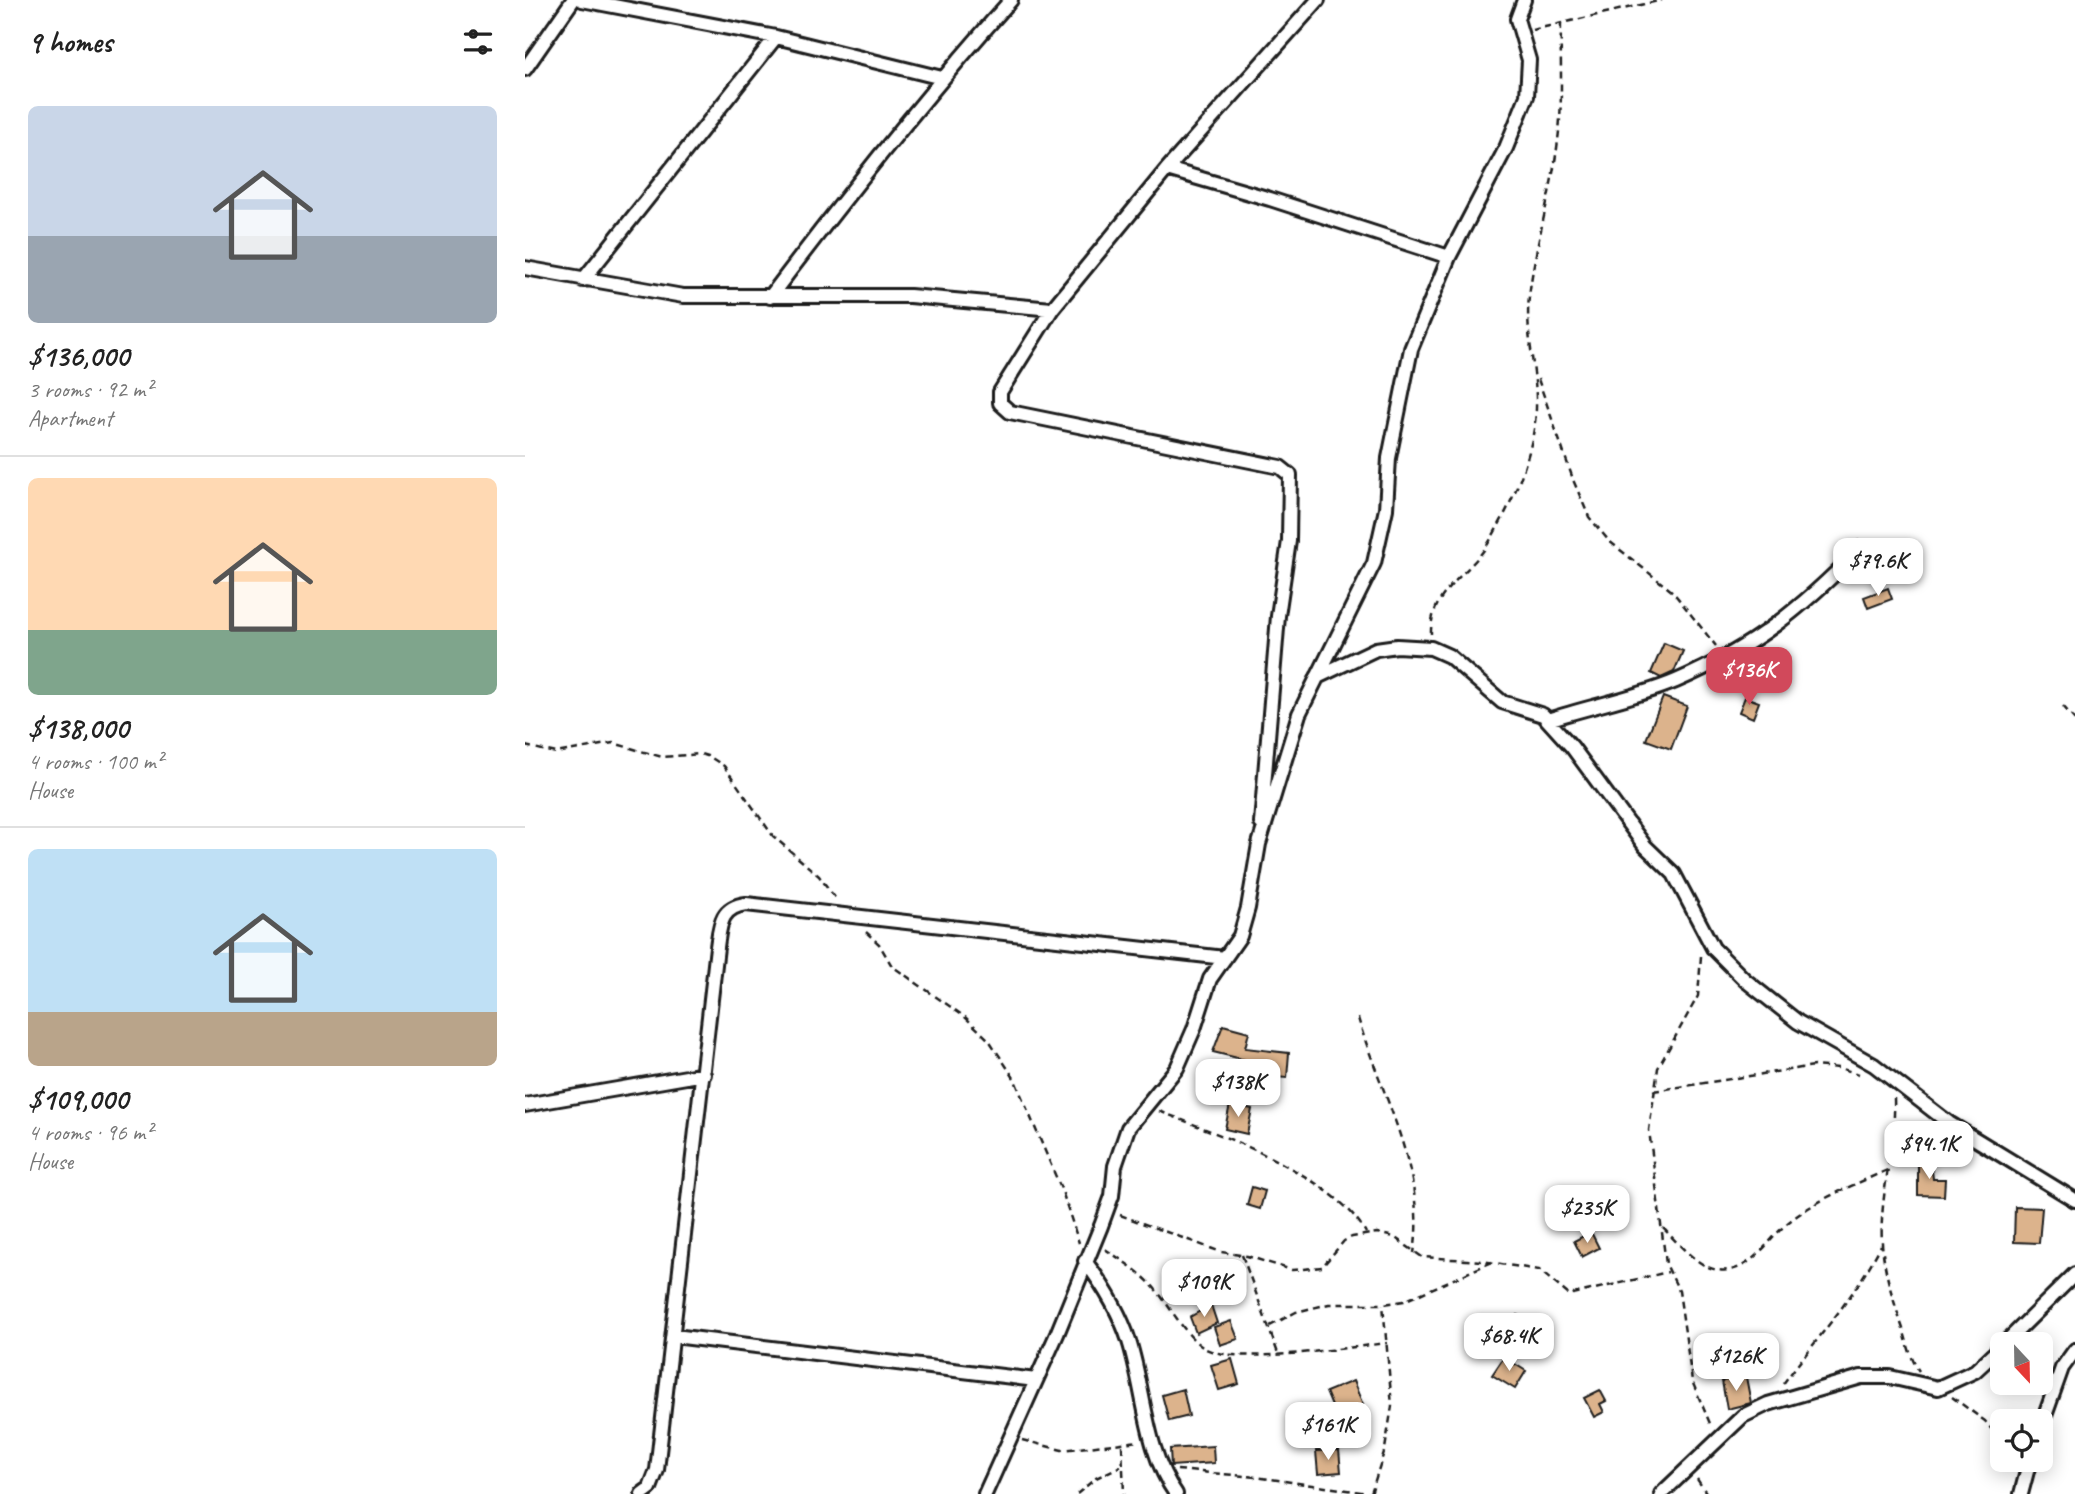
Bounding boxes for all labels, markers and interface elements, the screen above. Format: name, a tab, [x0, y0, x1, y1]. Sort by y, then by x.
text: 9 homes	[28, 23, 112, 61]
icon: filters	[459, 23, 497, 61]
icon: home	[200, 152, 326, 278]
text: $136,000	[28, 337, 129, 375]
text: 3 rooms · 92 m²	[28, 375, 152, 404]
text: Apartment	[28, 404, 113, 433]
icon: home	[200, 524, 326, 650]
pin: $79.6K	[1821, 538, 1935, 598]
text: $79.6K	[1849, 546, 1907, 575]
pin: $136K	[1700, 648, 1798, 707]
text: $136K	[1722, 655, 1776, 684]
text: $138,000	[28, 709, 128, 747]
text: 4 rooms · 100 m²	[28, 747, 163, 776]
text: House	[28, 776, 73, 805]
icon: home	[200, 895, 326, 1021]
pin: $138K	[1189, 1060, 1287, 1119]
text: $138K	[1211, 1067, 1265, 1096]
text: $109,000	[28, 1080, 128, 1118]
text: 4 rooms · 96 m²	[28, 1118, 152, 1147]
pin: $94.1K	[1872, 1122, 1986, 1181]
text: $94.1K	[1900, 1129, 1958, 1158]
text: House	[28, 1147, 73, 1176]
pin: $235K	[1538, 1186, 1636, 1245]
text: $235K	[1561, 1193, 1613, 1222]
pin: $109K	[1155, 1260, 1253, 1319]
text: $109K	[1178, 1267, 1230, 1296]
pin: $68.4K	[1452, 1314, 1566, 1373]
text: $68.4K	[1480, 1321, 1538, 1350]
north arrow	[1990, 1332, 2053, 1395]
map controls	[1990, 1332, 2053, 1472]
pin: $126K	[1687, 1334, 1785, 1393]
text: $126K	[1709, 1341, 1763, 1370]
pin: $161K	[1279, 1402, 1377, 1462]
button: locate	[1990, 1409, 2053, 1472]
text: $161K	[1301, 1410, 1355, 1439]

